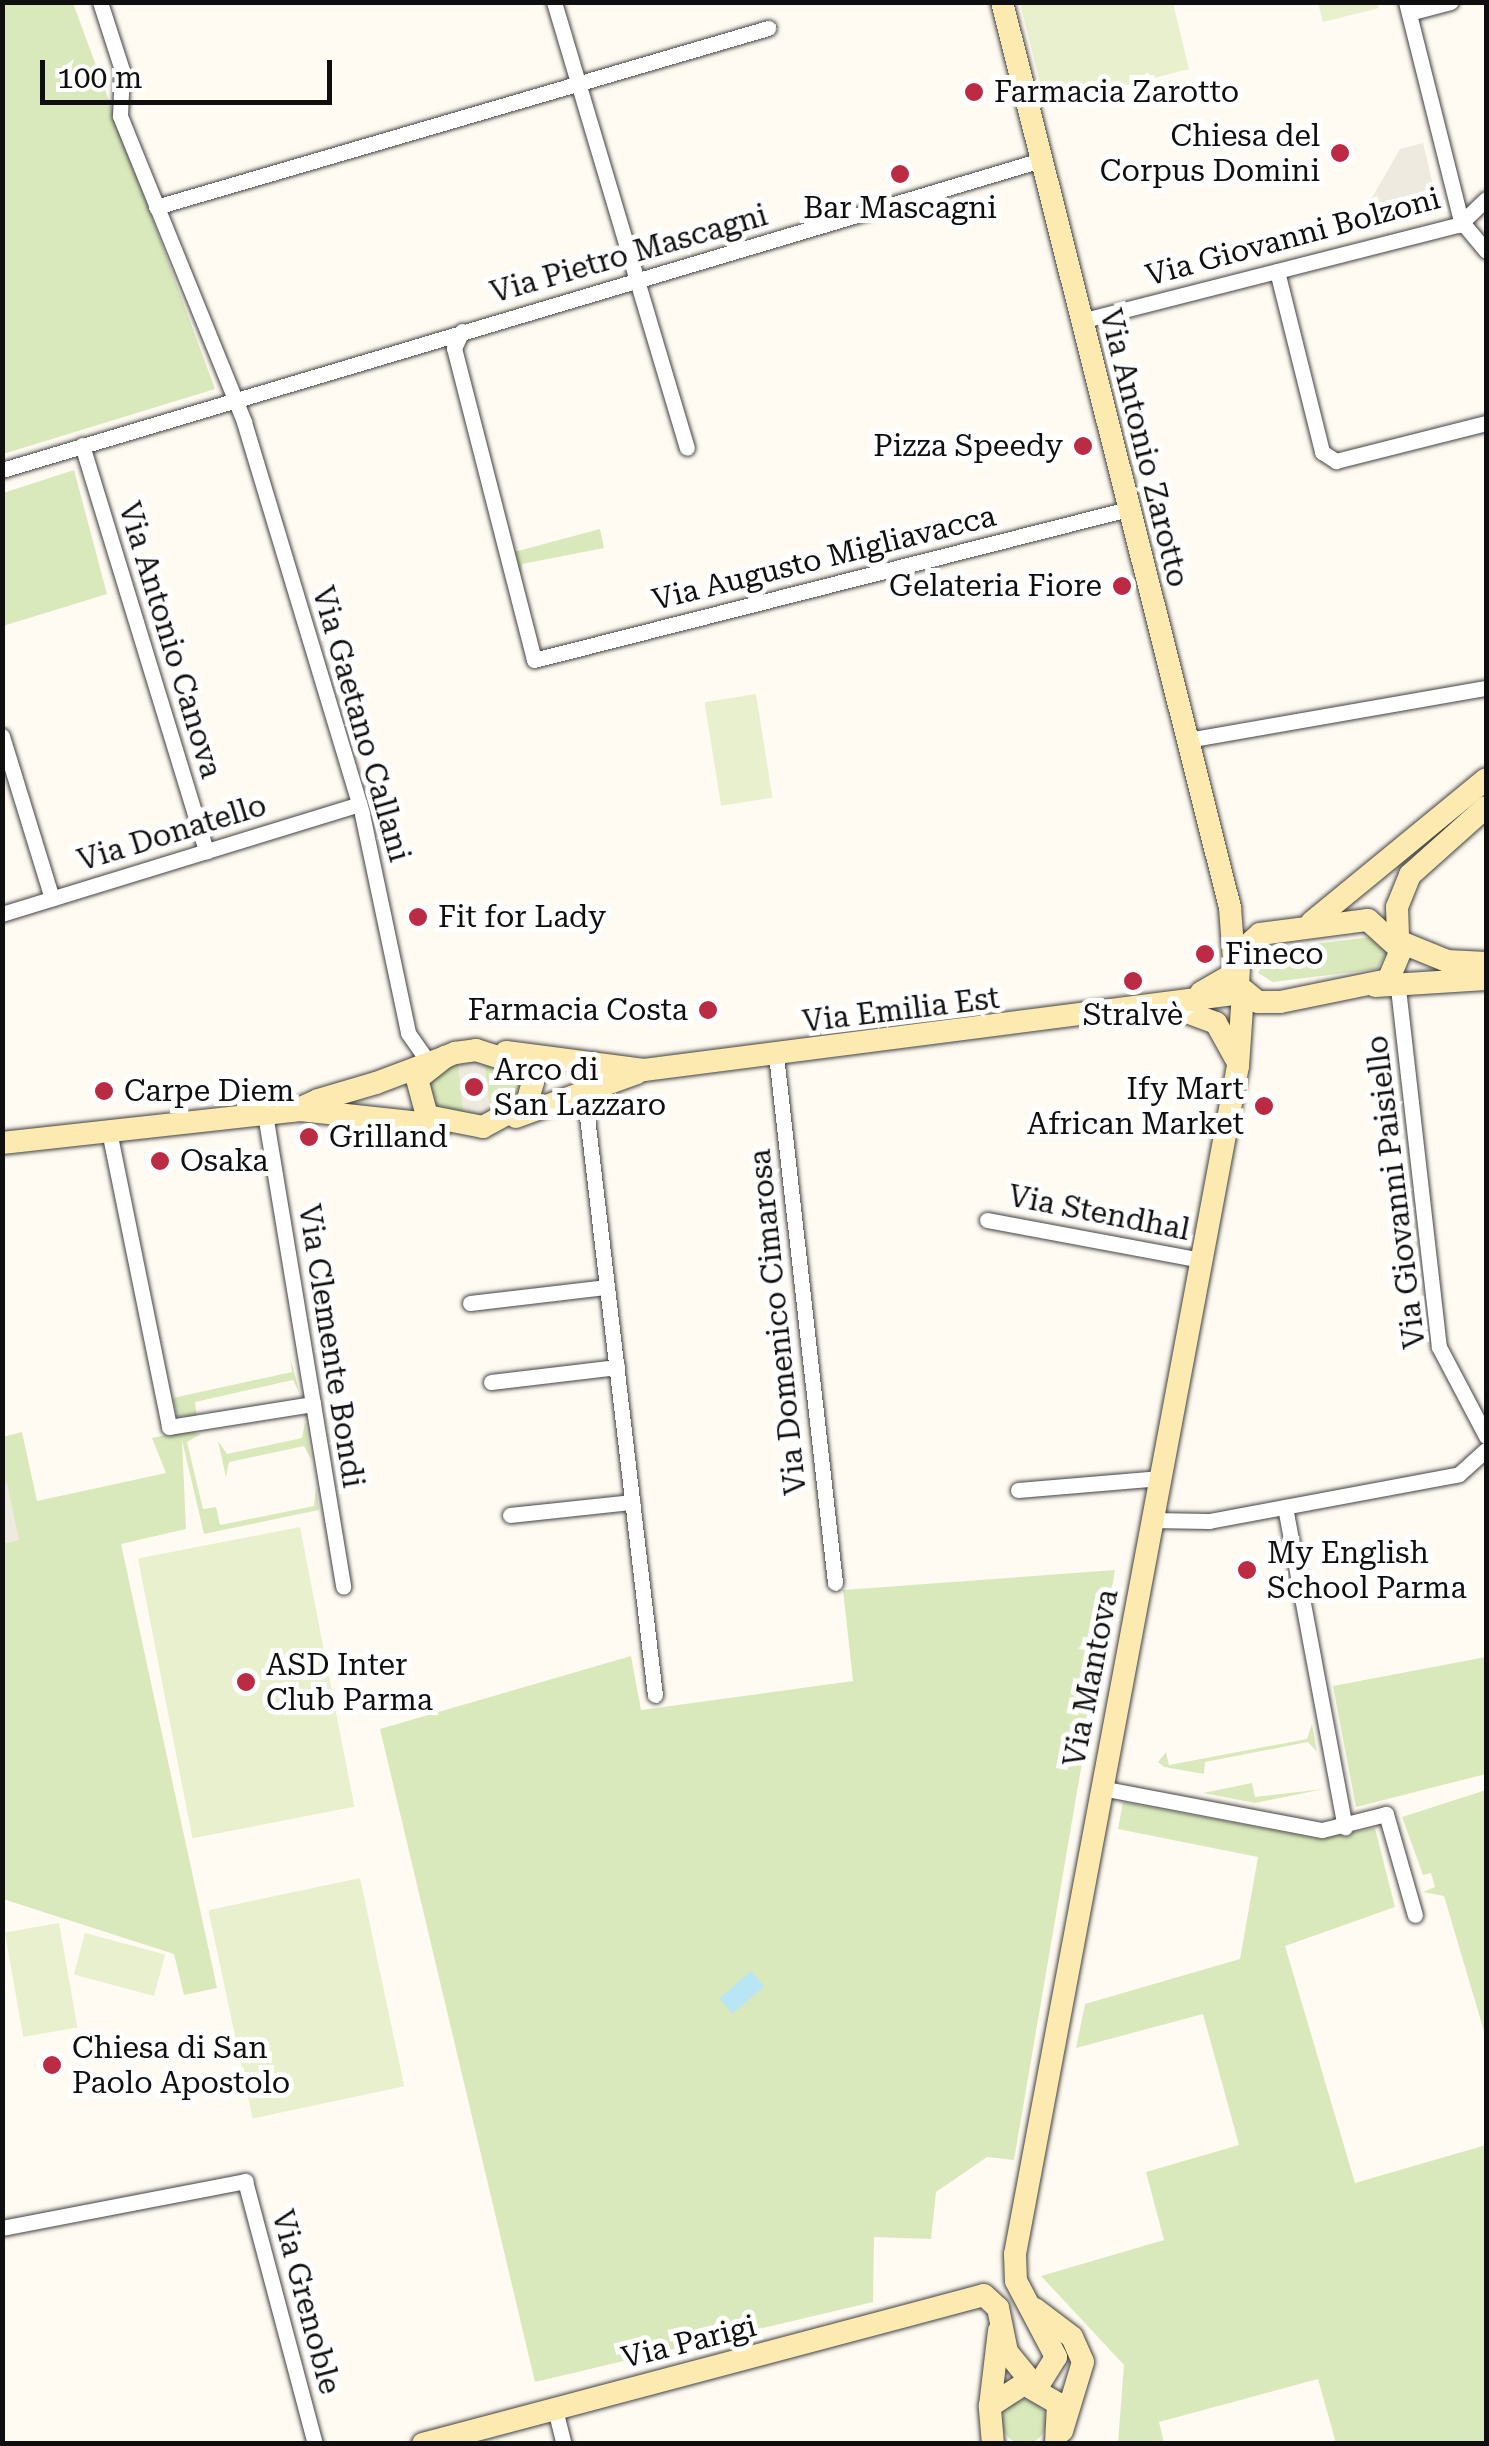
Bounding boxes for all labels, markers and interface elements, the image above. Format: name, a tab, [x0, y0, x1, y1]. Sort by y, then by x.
scale bar	[45, 40, 338, 102]
text: 100 m	[57, 60, 142, 95]
place label: Farmacia Zarotto	[994, 74, 1239, 110]
marker: Farmacia Zarotto	[963, 81, 985, 103]
place label: Chiesa del Corpus Domini	[1100, 118, 1320, 188]
marker: Chiesa del Corpus Domini	[1329, 142, 1351, 164]
marker: Bar Mascagni	[889, 163, 911, 185]
street label: Via Giovanni Bolzoni	[1142, 180, 1444, 294]
place label: Bar Mascagni	[803, 190, 997, 226]
street label: Via Pietro Mascagni	[486, 197, 772, 311]
street label: Via Antonio Zarotto	[1092, 305, 1196, 591]
place label: Pizza Speedy	[873, 428, 1063, 464]
marker: Pizza Speedy	[1072, 435, 1094, 457]
street label: Via Antonio Canova	[111, 498, 229, 782]
street label: Via Augusto Migliavacca	[648, 498, 1000, 618]
place label: Gelateria Fiore	[889, 568, 1102, 604]
marker: Gelateria Fiore	[1111, 575, 1133, 597]
street label: Via Gaetano Callani	[304, 582, 418, 866]
street label: Via Donatello	[73, 787, 271, 879]
place label: Fit for Lady	[438, 899, 606, 935]
marker: Fit for Lady	[407, 906, 429, 928]
place label: Fineco	[1225, 936, 1324, 972]
marker: Fineco	[1194, 943, 1216, 965]
marker: Stralvè	[1122, 970, 1144, 992]
street label: Via Emilia Est	[800, 980, 1002, 1040]
place label: Farmacia Costa	[468, 992, 688, 1028]
place label: Stralvè	[1083, 997, 1183, 1033]
marker: Farmacia Costa	[697, 999, 719, 1021]
street label: Via Giovanni Paisiello	[1359, 1033, 1433, 1351]
place label: Arco di San Lazzaro	[494, 1052, 666, 1122]
place label: Ify Mart African Market	[1027, 1071, 1244, 1142]
place label: Carpe Diem	[124, 1073, 294, 1109]
marker: Arco di San Lazzaro	[463, 1076, 485, 1098]
marker: Carpe Diem	[93, 1080, 115, 1102]
marker: Ify Mart African Market	[1253, 1095, 1275, 1117]
place label: Grilland	[329, 1119, 448, 1155]
marker: Grilland	[298, 1126, 320, 1148]
place label: Osaka	[180, 1143, 268, 1179]
street label: Via Domenico Cimarosa	[742, 1147, 814, 1497]
marker: Osaka	[149, 1150, 171, 1172]
street label: Via Stendhal	[1005, 1178, 1193, 1248]
street label: Via Clemente Bondi	[291, 1202, 371, 1490]
place label: My English School Parma	[1267, 1535, 1467, 1606]
marker: My English School Parma	[1236, 1559, 1258, 1581]
street label: Via Mantova	[1056, 1586, 1126, 1770]
place label: ASD Inter Club Parma	[266, 1647, 433, 1718]
marker: ASD Inter Club Parma	[235, 1671, 257, 1693]
place label: Chiesa di San Paolo Apostolo	[72, 2030, 290, 2100]
marker: Chiesa di San Paolo Apostolo	[41, 2054, 63, 2076]
street label: Via Grenoble	[264, 2206, 348, 2398]
street label: Via Parigi	[618, 2308, 760, 2376]

